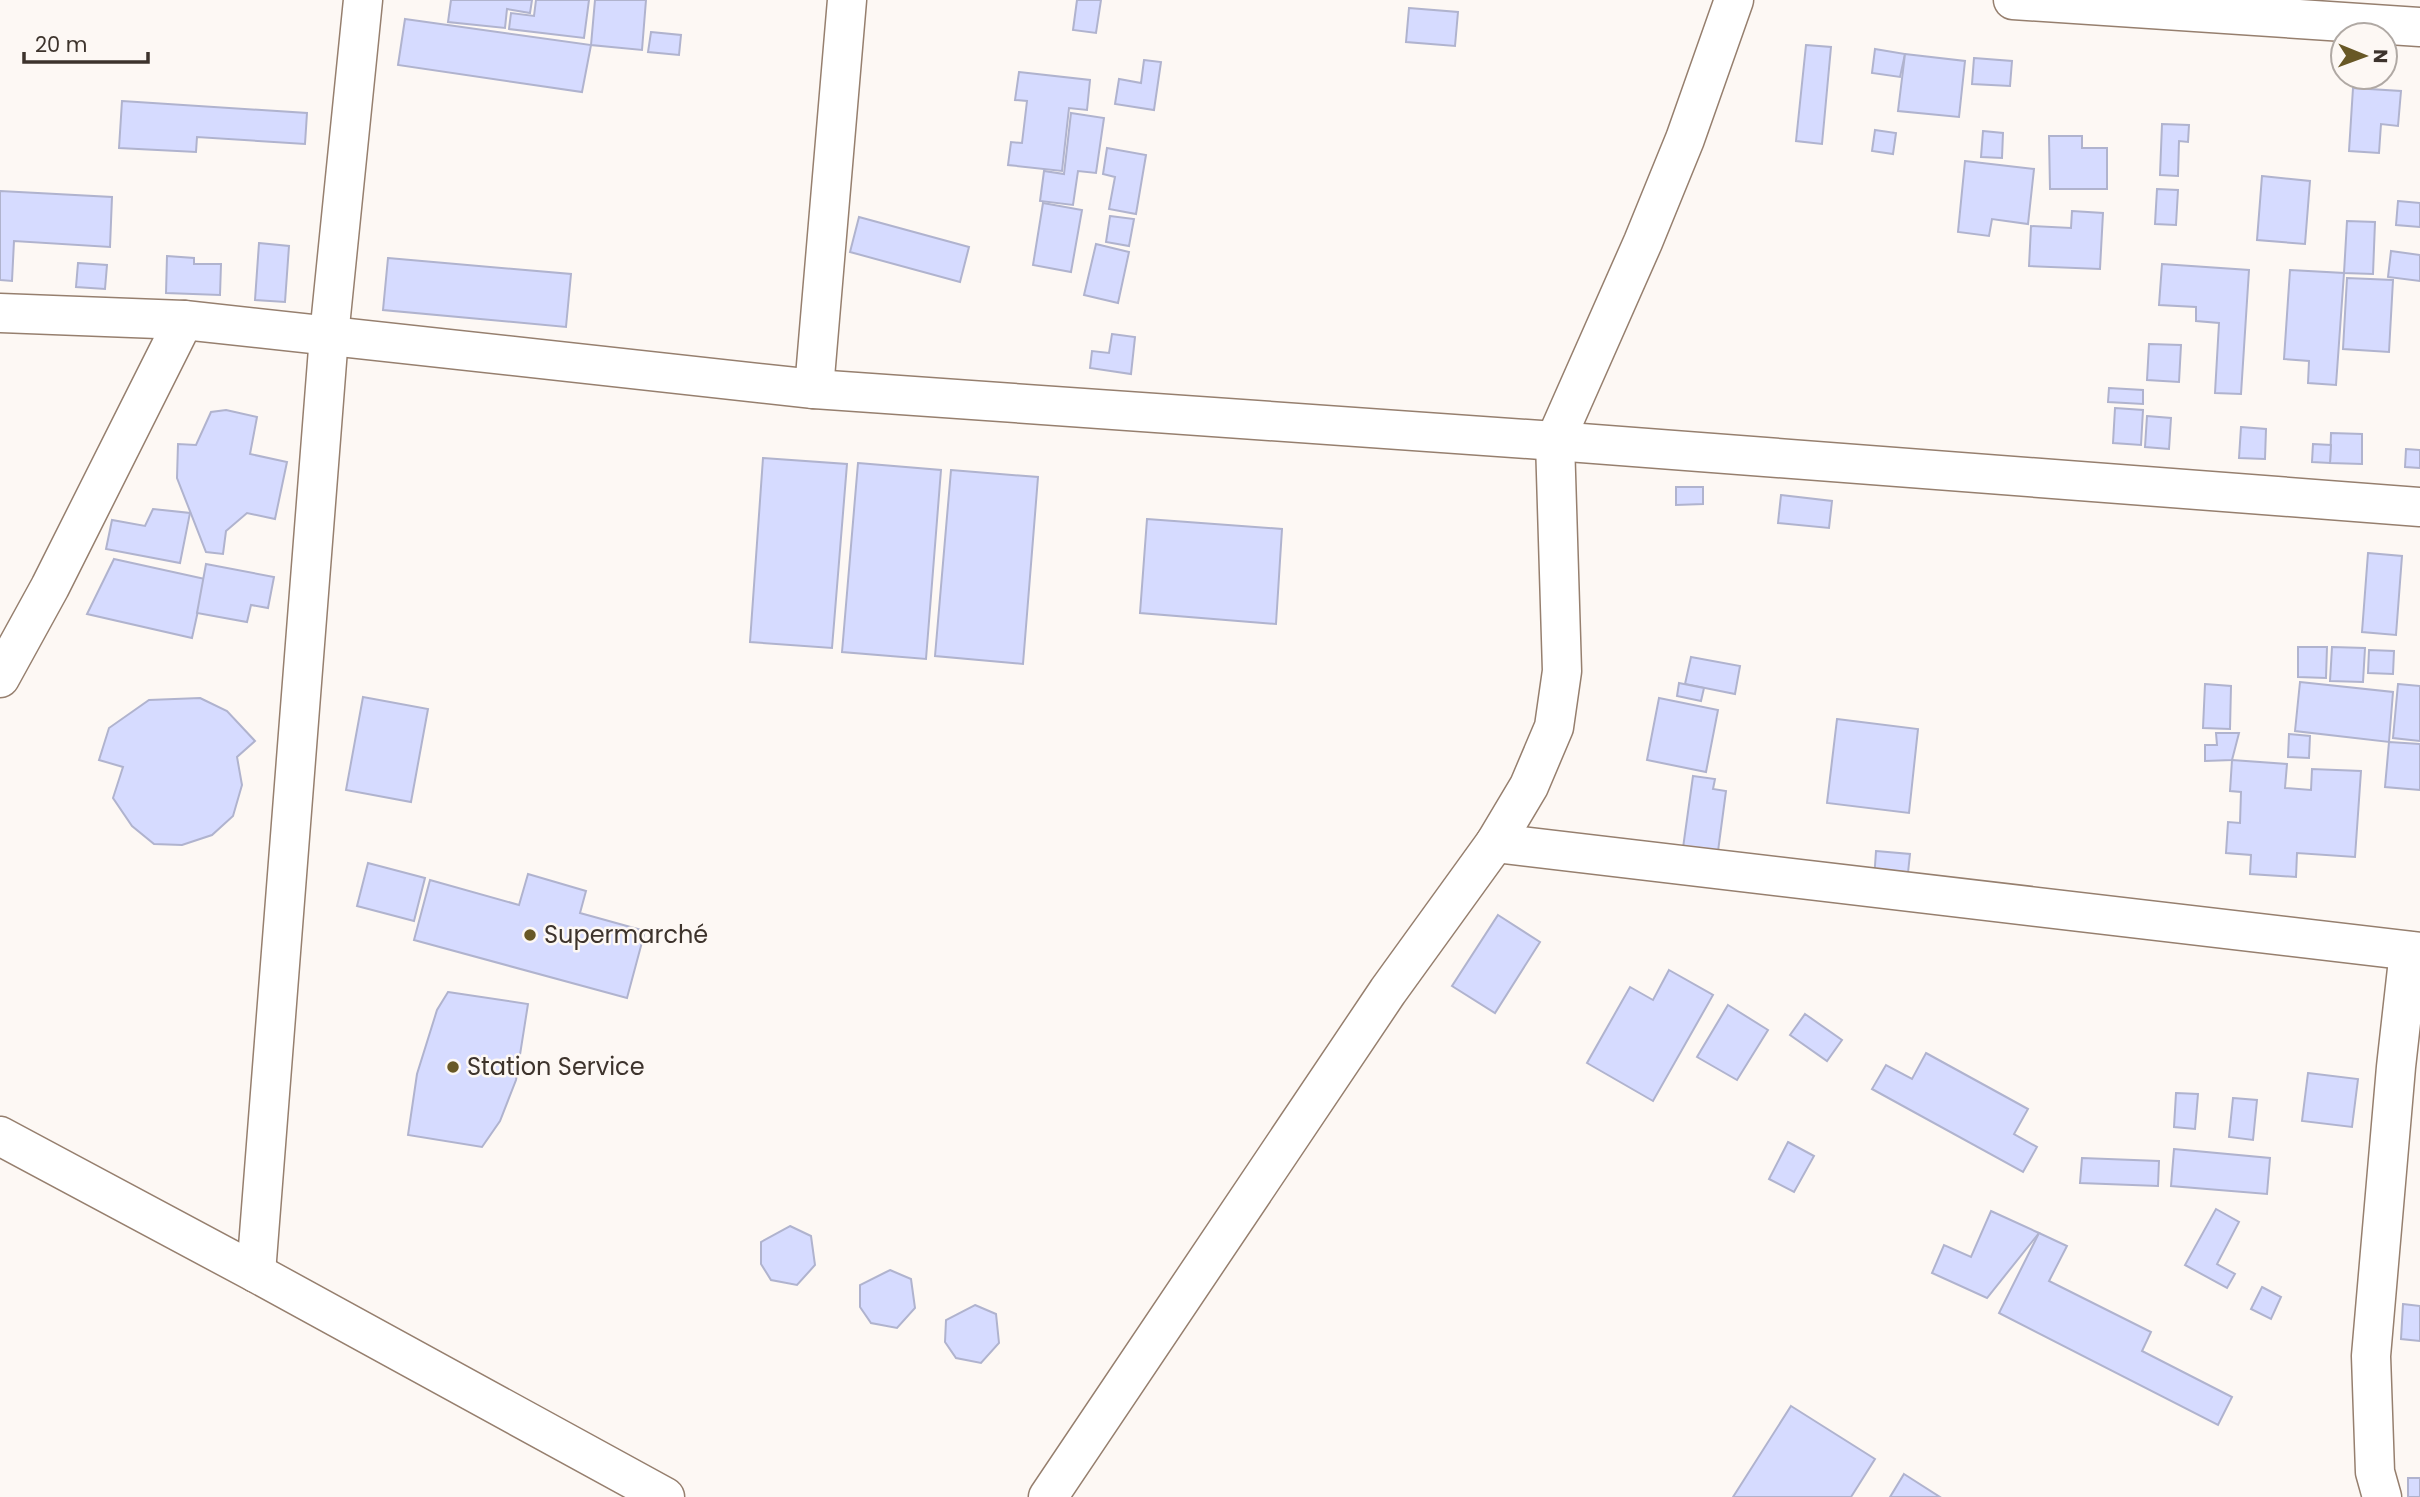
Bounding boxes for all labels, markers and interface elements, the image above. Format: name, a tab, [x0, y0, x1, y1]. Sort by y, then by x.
scale bar	[24, 21, 149, 65]
north arrow	[2329, 21, 2399, 91]
text: 20 m	[35, 30, 88, 59]
text: N	[2367, 49, 2394, 64]
place label: Supermarché	[544, 918, 708, 951]
marker: Supermarché	[522, 927, 538, 943]
place label: Station Service	[467, 1050, 645, 1083]
marker: Station Service	[445, 1059, 461, 1075]

